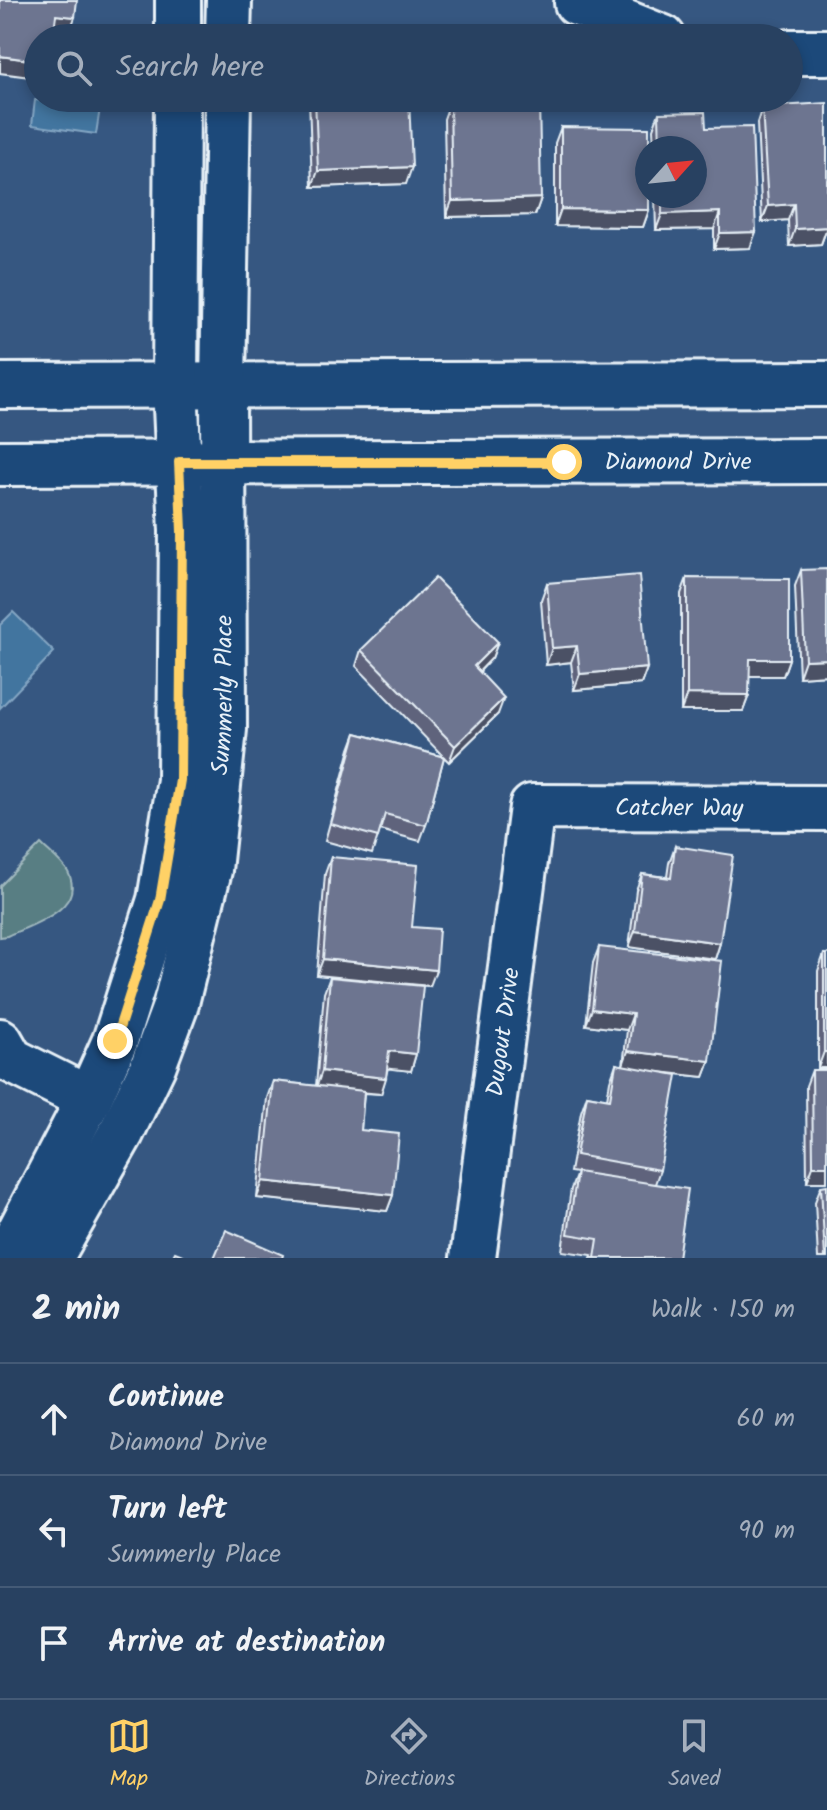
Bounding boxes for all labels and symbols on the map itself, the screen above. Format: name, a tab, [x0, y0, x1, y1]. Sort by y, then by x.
north arrow	[635, 136, 707, 208]
street label: Diamond Drive	[604, 443, 752, 483]
route start	[546, 444, 582, 480]
street label: Summerly Place	[201, 615, 245, 777]
street label: Catcher Way	[615, 789, 744, 829]
street label: Dugout Drive	[476, 965, 532, 1099]
route end	[97, 1023, 133, 1059]

